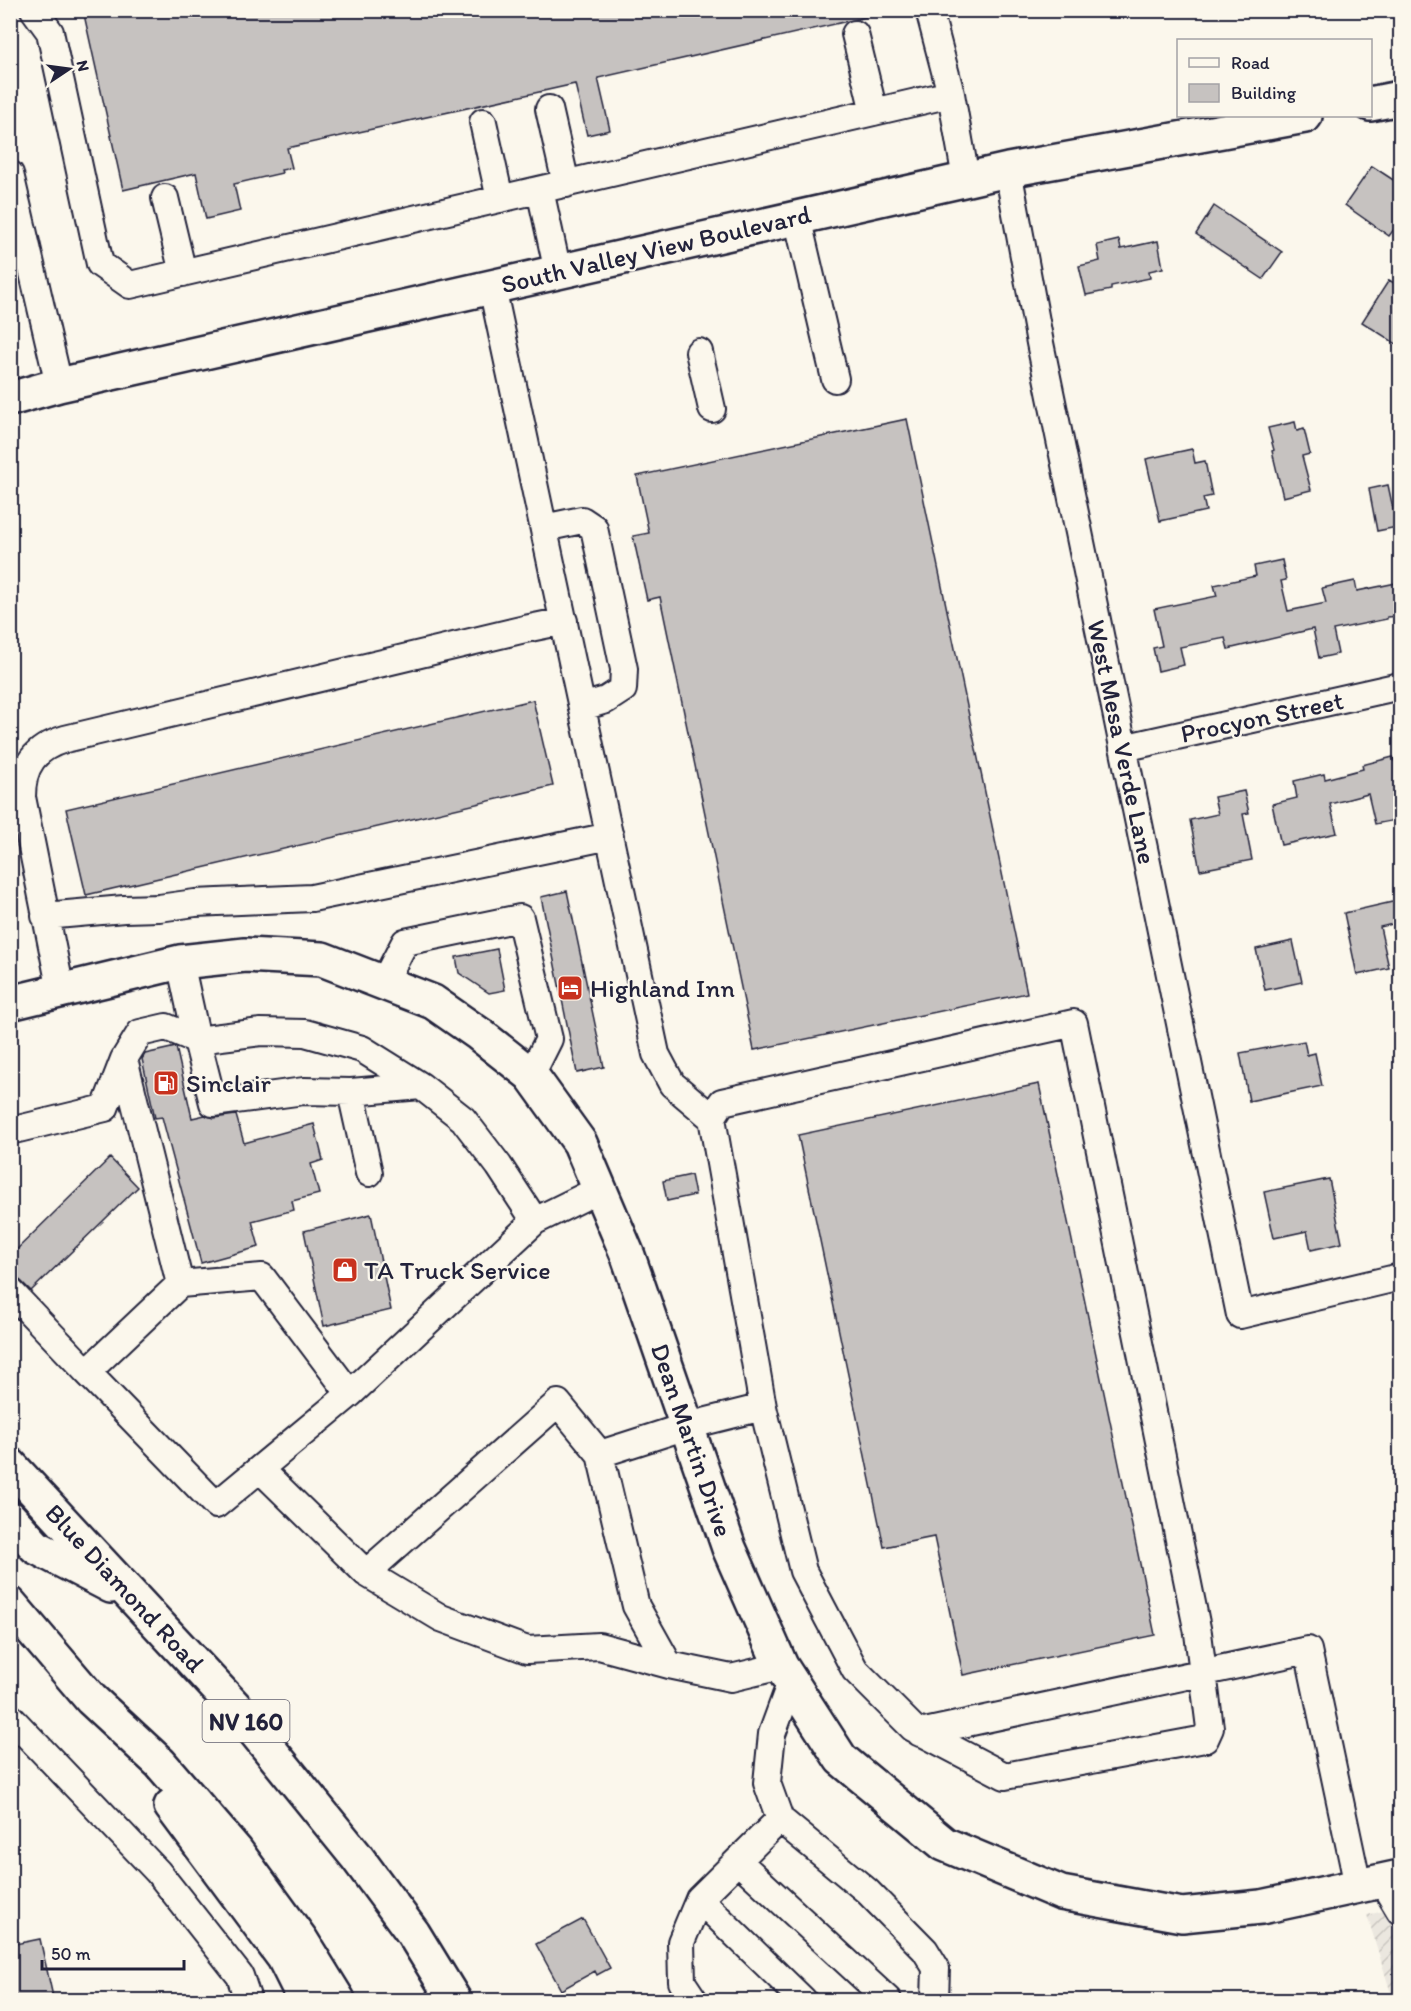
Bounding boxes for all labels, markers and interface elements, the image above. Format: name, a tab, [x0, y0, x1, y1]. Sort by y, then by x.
north arrow	[39, 39, 99, 99]
legend	[1177, 39, 1372, 117]
text: Road	[1231, 52, 1270, 74]
text: N	[73, 58, 94, 73]
text: Building	[1231, 82, 1297, 104]
street label: South Valley View Boulevard	[498, 198, 815, 300]
street label: West Mesa Verde Lane	[1080, 617, 1164, 867]
street label: Procyon Street	[1178, 684, 1347, 750]
place label: Highland Inn	[590, 972, 735, 1004]
hotel icon: Highland Inn	[555, 973, 585, 1003]
place label: Sinclair	[186, 1067, 272, 1099]
fuel station icon: Sinclair	[151, 1068, 181, 1098]
place label: TA Truck Service	[364, 1254, 551, 1286]
shop icon: TA Truck Service	[330, 1255, 360, 1285]
street label: Dean Martin Drive	[644, 1339, 740, 1541]
street label: Blue Diamond Road	[39, 1497, 212, 1679]
road number: NV 160	[202, 1700, 290, 1742]
scale bar	[42, 1933, 184, 1971]
text: 50 m	[51, 1943, 91, 1965]

